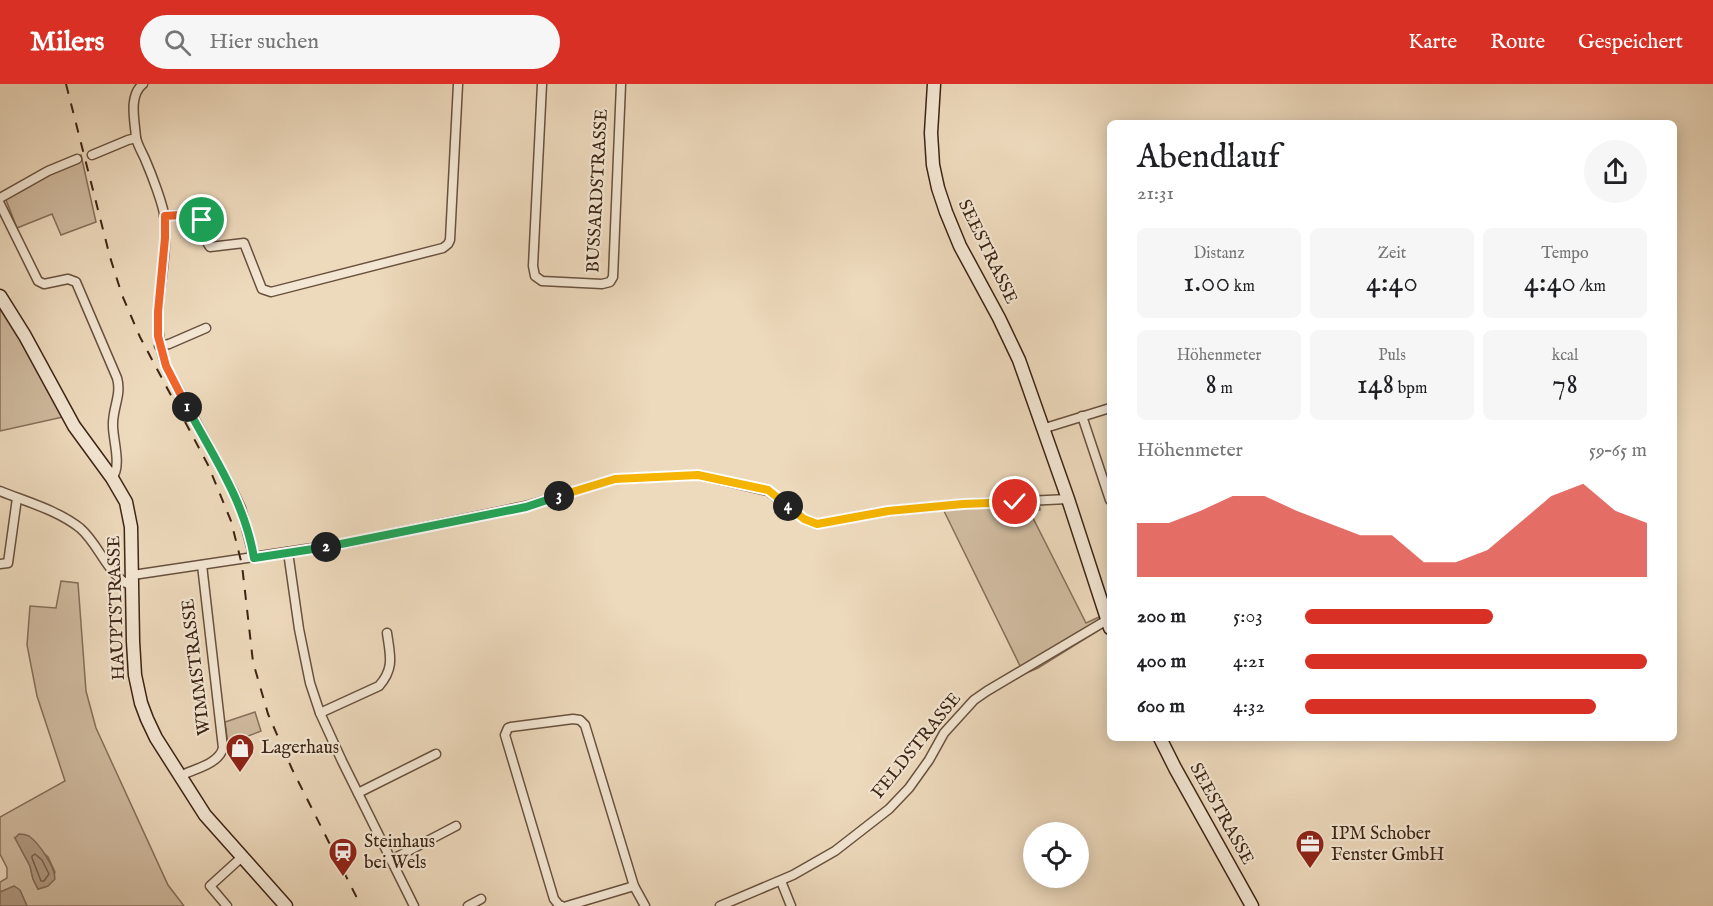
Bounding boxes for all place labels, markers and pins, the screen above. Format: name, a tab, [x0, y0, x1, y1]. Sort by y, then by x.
pin	[176, 194, 227, 245]
pin: 1	[172, 392, 202, 422]
pin	[989, 476, 1040, 527]
pin: 3	[544, 481, 574, 511]
pin: 4	[773, 491, 803, 521]
pin: 2	[311, 532, 341, 562]
shop icon: Lagerhaus	[224, 732, 256, 774]
place label: Lagerhaus	[261, 737, 339, 760]
place label: IPM Schober Fenster GmbH	[1331, 823, 1444, 867]
office icon: IPM Schober Fenster GmbH	[1294, 828, 1326, 870]
place label: Steinhaus bei Wels	[364, 831, 435, 875]
station icon: Steinhaus bei Wels	[327, 836, 359, 878]

